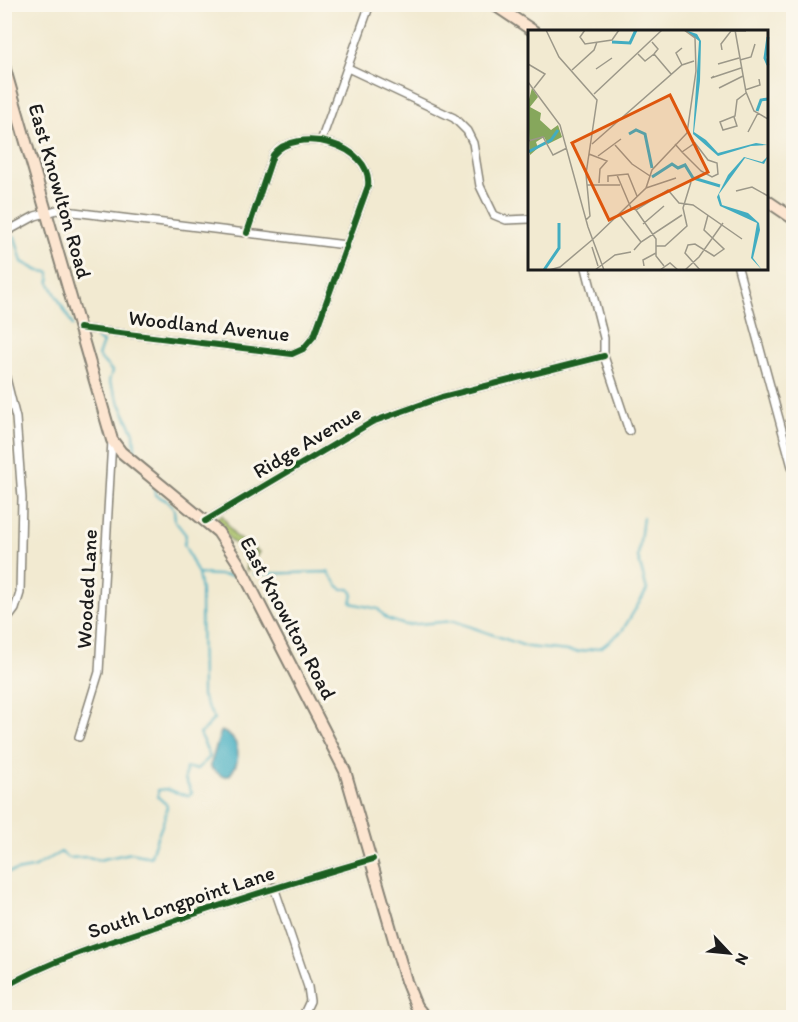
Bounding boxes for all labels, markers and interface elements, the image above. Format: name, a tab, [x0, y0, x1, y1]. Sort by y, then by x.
inset map	[528, 30, 768, 270]
street label: East Knowlton Road	[24, 101, 97, 281]
street label: Woodland Avenue	[127, 305, 291, 346]
street label: Ridge Avenue	[248, 399, 365, 484]
street label: Wooded Lane	[71, 528, 102, 649]
street label: East Knowlton Road	[235, 532, 342, 703]
street label: South Longpoint Lane	[84, 859, 277, 944]
north arrow	[699, 923, 759, 983]
text: N	[731, 950, 753, 968]

